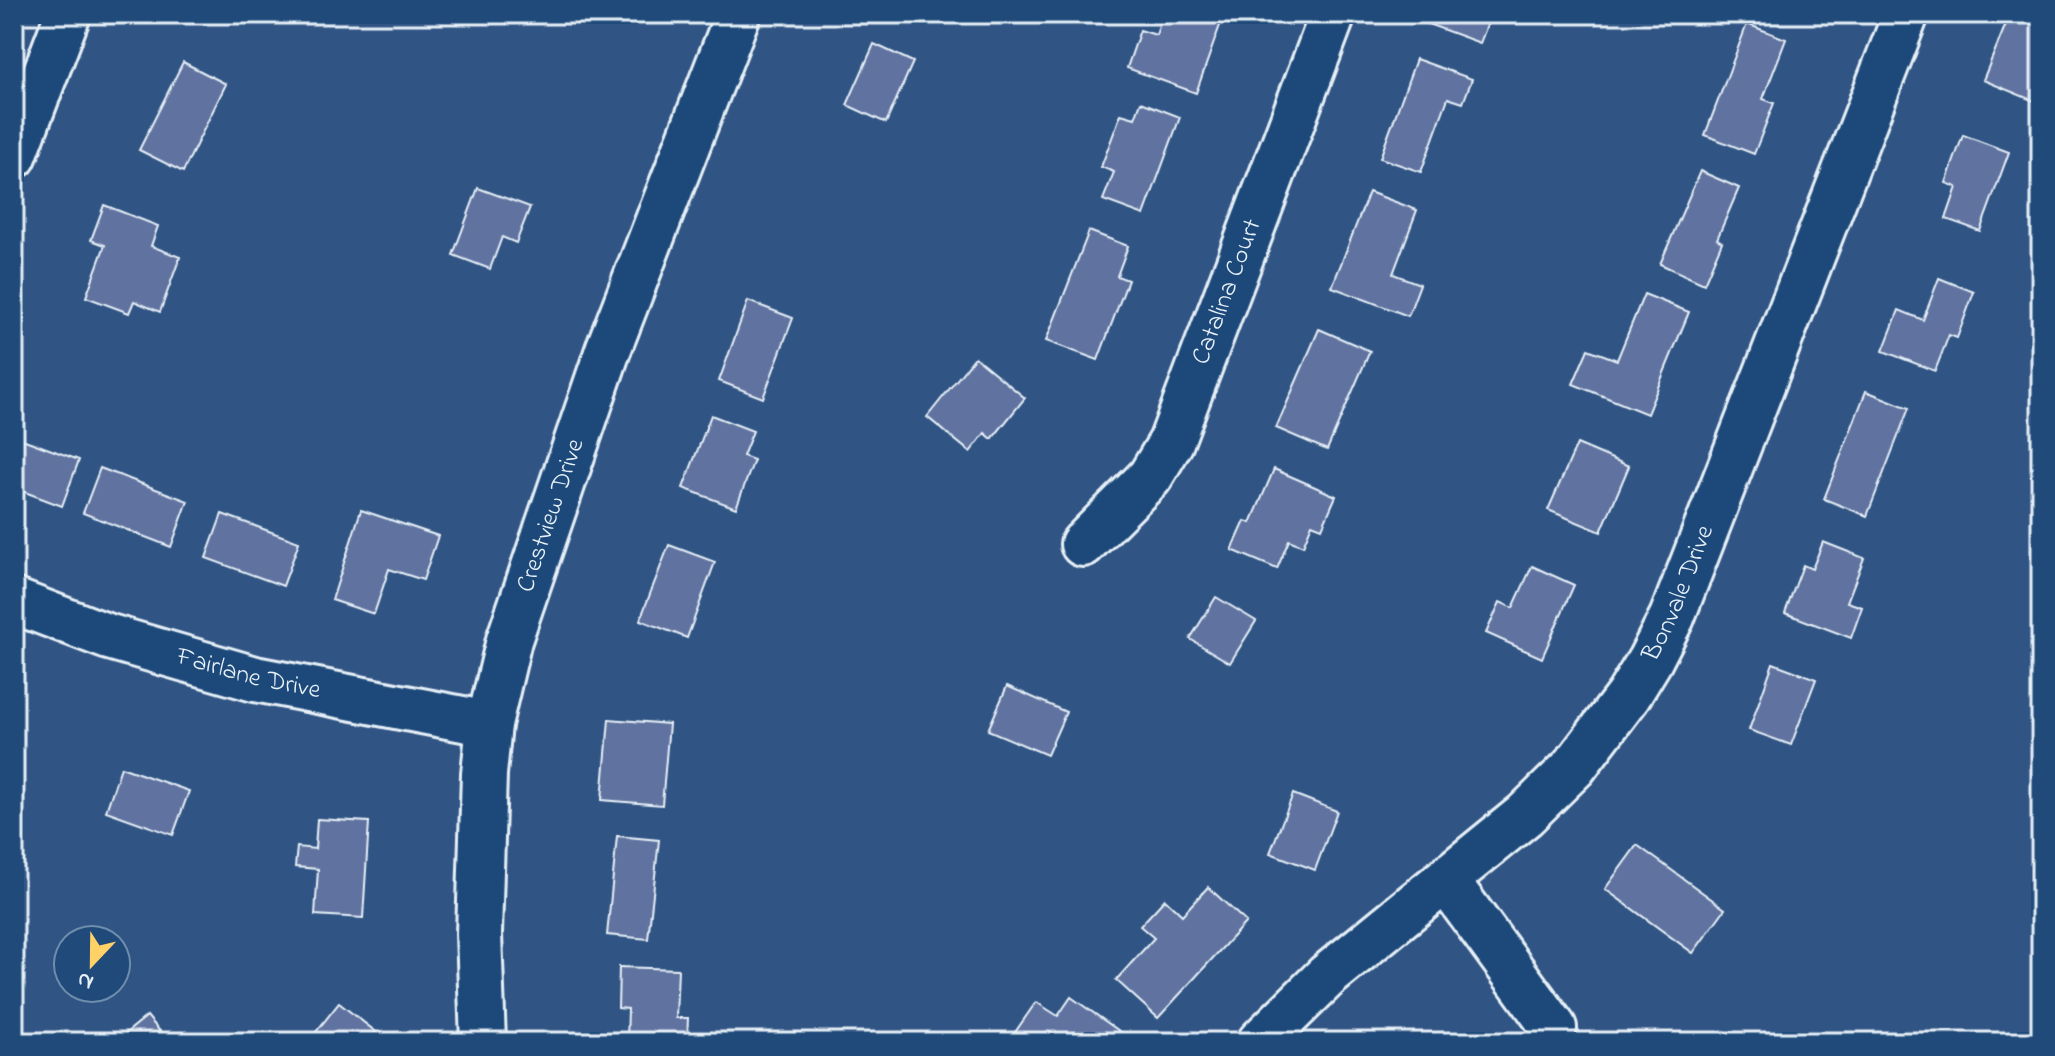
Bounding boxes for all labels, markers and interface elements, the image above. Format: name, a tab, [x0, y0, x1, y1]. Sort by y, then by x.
street label: Catalina Court	[1183, 213, 1273, 370]
street label: Crestview Drive	[508, 433, 595, 598]
street label: Bonvale Drive	[1633, 519, 1725, 669]
street label: Fairlane Drive	[171, 638, 324, 710]
north arrow	[52, 924, 132, 1004]
text: N	[73, 962, 99, 997]

